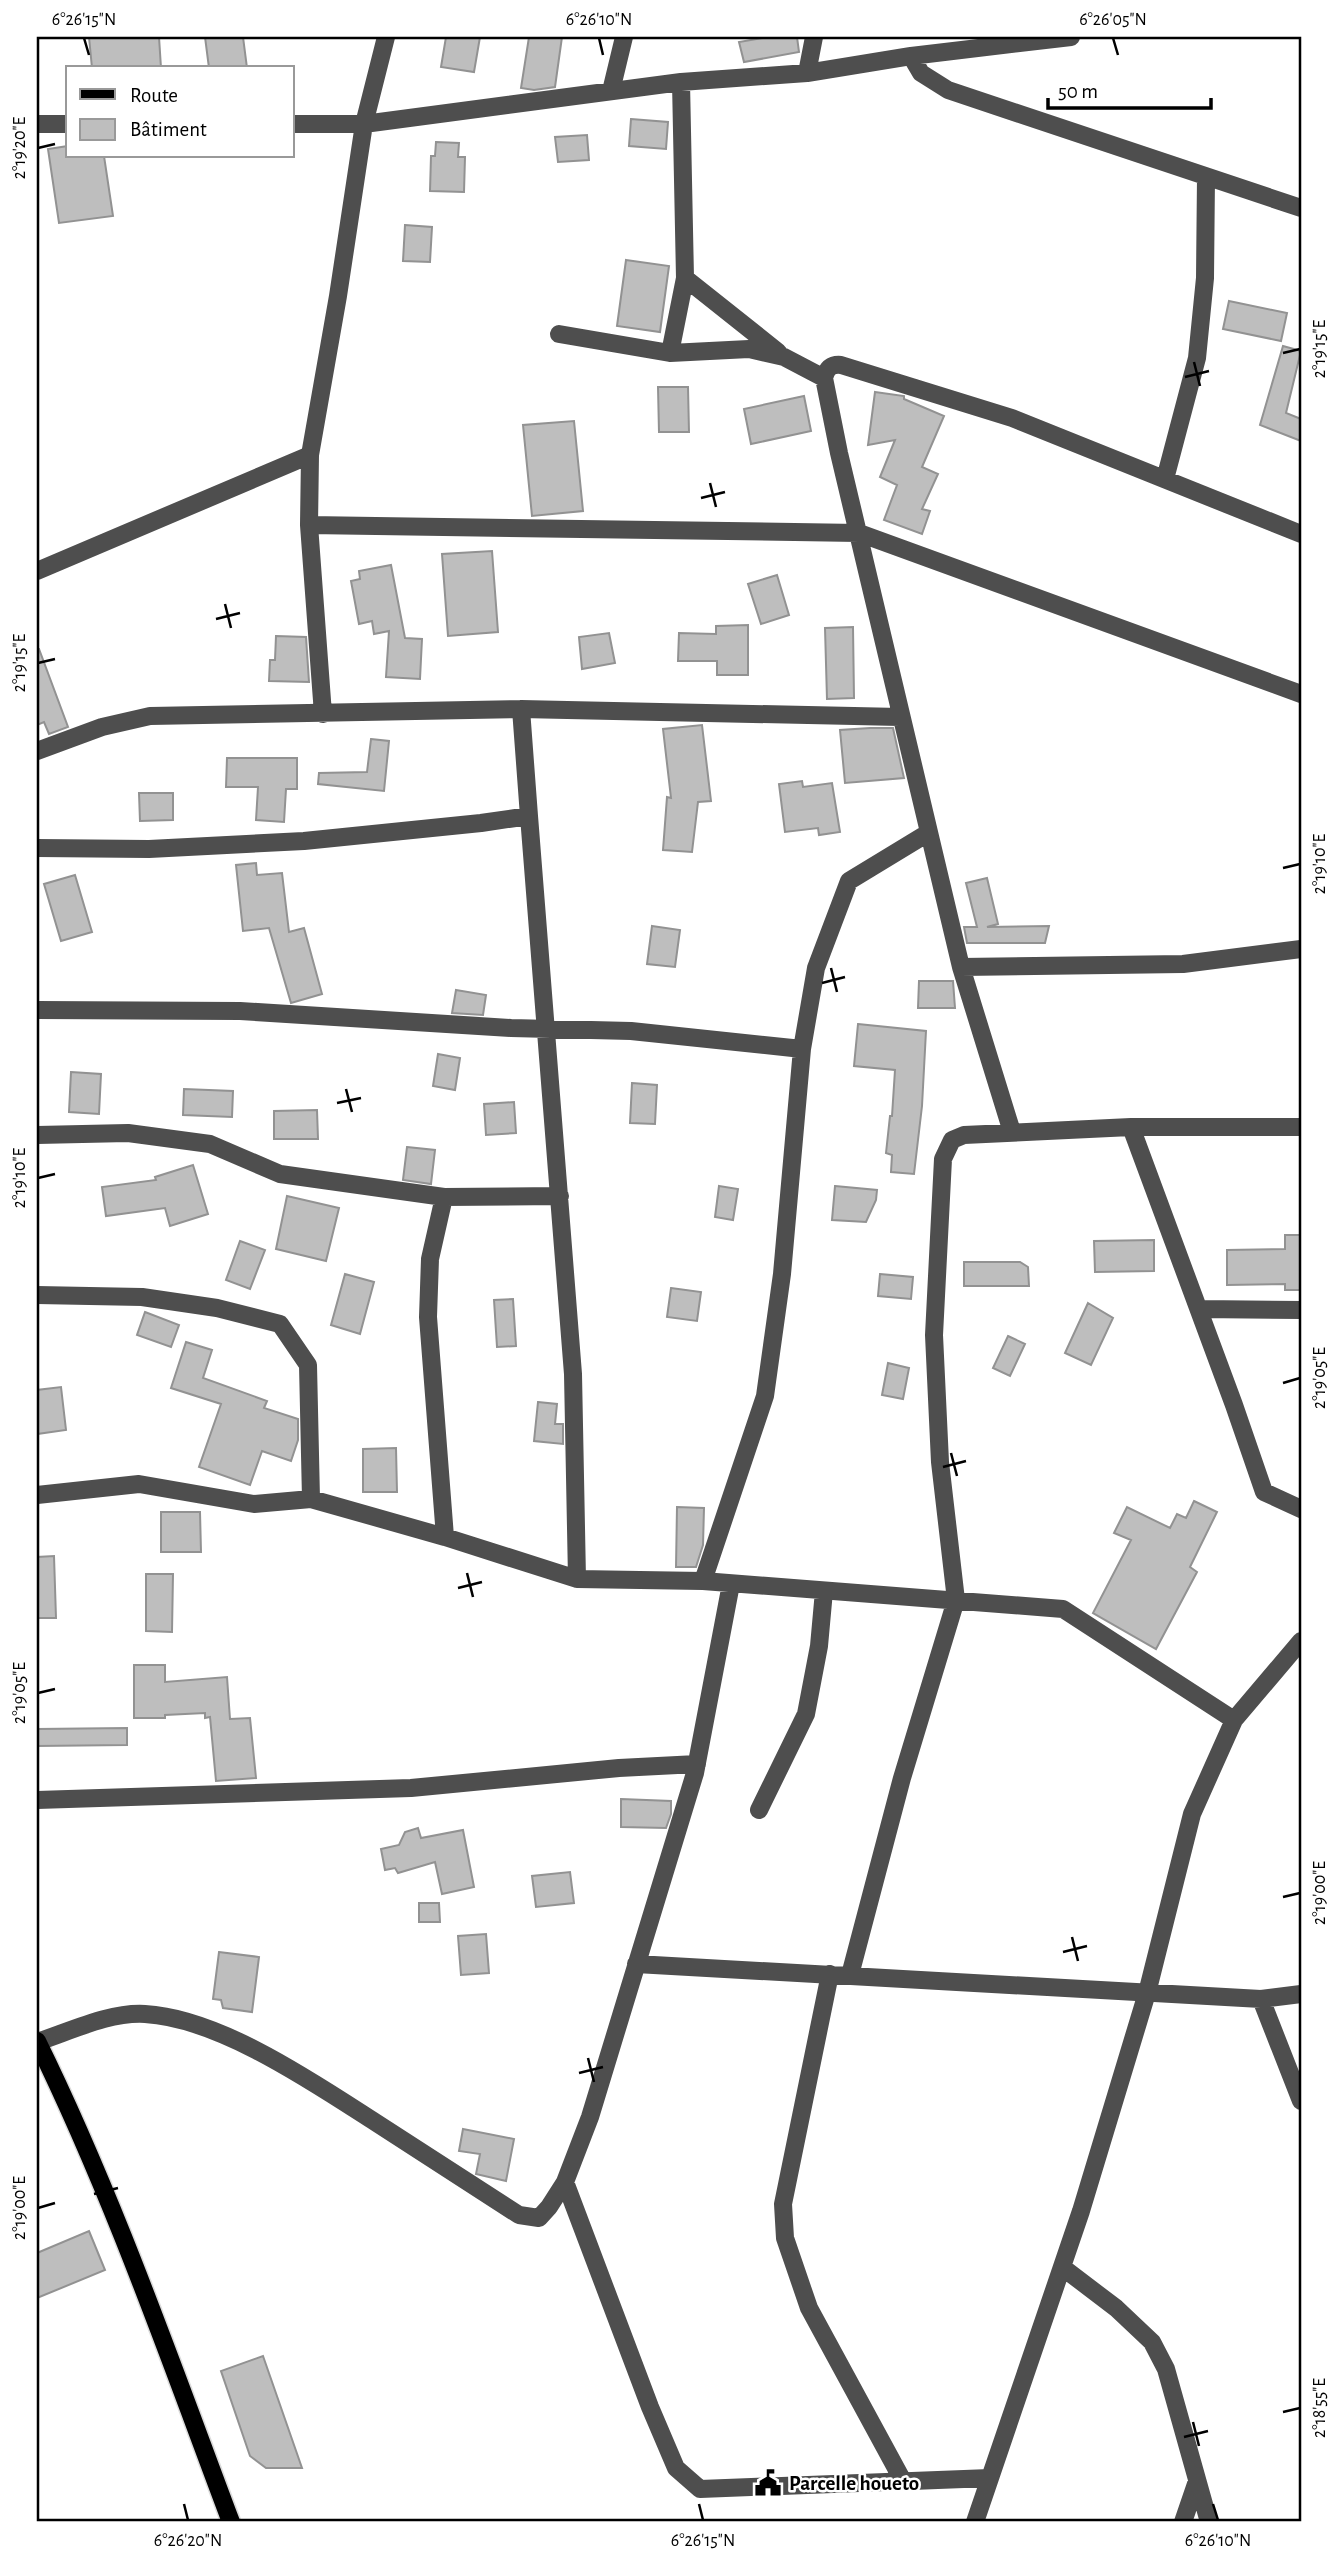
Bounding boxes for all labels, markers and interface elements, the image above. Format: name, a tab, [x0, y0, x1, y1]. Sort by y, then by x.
text: 6°26'15"N	[52, 11, 116, 29]
text: 6°26'10"N	[566, 11, 632, 29]
text: 6°26'05"N	[1079, 11, 1147, 29]
legend	[66, 66, 294, 158]
scale bar	[1048, 66, 1210, 110]
text: 50 m	[1058, 81, 1098, 102]
text: Route	[130, 85, 178, 106]
text: 2°19'20"E	[11, 116, 29, 179]
text: Bâtiment	[130, 119, 207, 140]
text: 2°19'15"E	[1311, 319, 1329, 378]
text: 2°19'15"E	[11, 633, 29, 692]
text: 2°19'10"E	[1311, 833, 1329, 894]
text: 2°19'10"E	[11, 1147, 29, 1208]
text: 2°19'05"E	[1311, 1347, 1329, 1409]
text: 2°19'05"E	[11, 1662, 29, 1724]
text: 2°19'00"E	[1311, 1861, 1329, 1925]
text: 2°19'00"E	[11, 2176, 29, 2240]
text: 2°18'55"E	[1311, 2378, 1329, 2438]
public building icon: Parcelle houeto	[753, 2468, 783, 2498]
place label: Parcelle houeto	[789, 2473, 919, 2494]
text: 6°26'20"N	[154, 2532, 222, 2550]
text: 6°26'15"N	[671, 2532, 735, 2550]
text: 6°26'10"N	[1185, 2532, 1251, 2550]

